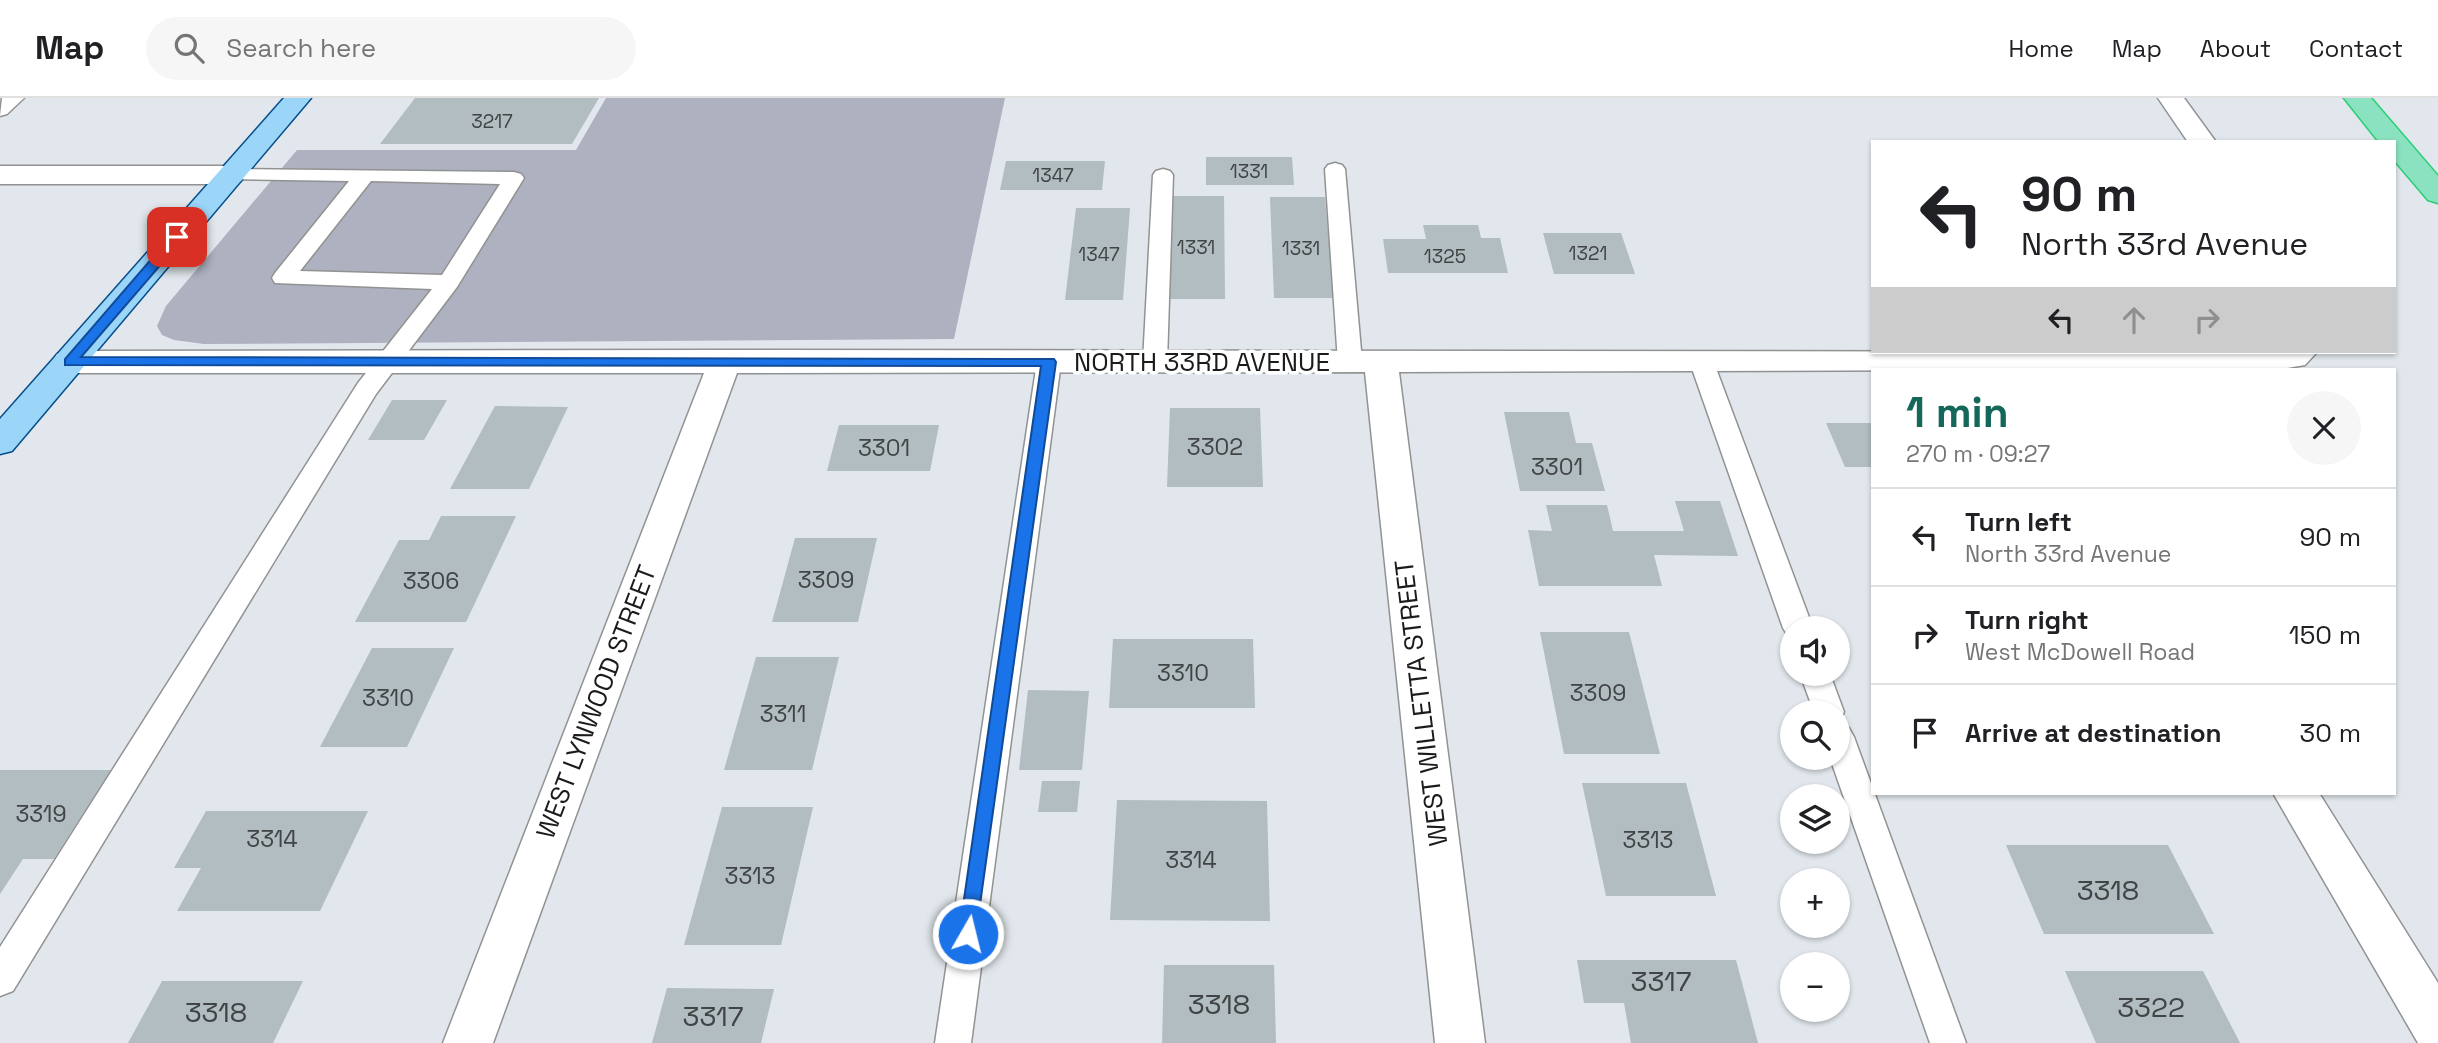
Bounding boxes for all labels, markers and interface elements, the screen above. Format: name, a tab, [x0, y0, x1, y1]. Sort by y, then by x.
search box	[146, 17, 636, 80]
text: Map	[35, 27, 104, 69]
icon: search	[170, 29, 208, 67]
text: Search here	[226, 31, 376, 65]
text: Home	[2008, 33, 2074, 64]
text: Map	[2112, 33, 2162, 64]
text: About	[2200, 33, 2271, 64]
text: Contact	[2309, 33, 2403, 64]
house number: 3217	[471, 109, 513, 134]
house number: 1331	[1230, 159, 1268, 184]
house number: 1347	[1032, 163, 1074, 188]
text: 90 m	[2021, 163, 2137, 225]
icon: left	[1906, 168, 1997, 259]
pin	[147, 207, 207, 267]
icon: arrive	[158, 218, 196, 256]
text: North 33rd Avenue	[2021, 224, 2308, 264]
house number: 1331	[1177, 235, 1215, 260]
house number: 1331	[1282, 236, 1320, 261]
house number: 1321	[1569, 241, 1607, 266]
house number: 1347	[1078, 242, 1120, 267]
house number: 1325	[1424, 244, 1466, 269]
icon: left	[2042, 301, 2080, 339]
icon: ahead	[2115, 301, 2153, 339]
icon: right	[2188, 301, 2226, 339]
street label: NORTH 33RD AVENUE	[1074, 345, 1330, 379]
text: 1 min	[1906, 386, 2009, 439]
button: close	[2287, 391, 2361, 465]
house number: 3302	[1187, 432, 1243, 462]
house number: 3301	[858, 433, 910, 463]
text: 270 m · 09:27	[1906, 439, 2050, 469]
house number: 3301	[1531, 452, 1583, 482]
text: Turn left	[1965, 505, 2072, 539]
icon: left	[1906, 518, 1944, 556]
text: 90 m	[2299, 520, 2361, 554]
text: North 33rd Avenue	[1965, 539, 2171, 569]
street label: WEST WILLETTA STREET	[1387, 558, 1455, 848]
street label: WEST LYNWOOD STREET	[528, 561, 664, 843]
house number: 3309	[798, 565, 854, 595]
house number: 3306	[403, 566, 459, 596]
text: Turn right	[1965, 603, 2089, 637]
map controls	[1780, 616, 1850, 1022]
button: sound	[1780, 616, 1850, 686]
icon: right	[1906, 616, 1944, 654]
text: 150 m	[2289, 618, 2361, 652]
text: West McDowell Road	[1965, 637, 2195, 667]
house number: 3310	[1157, 658, 1209, 688]
house number: 3309	[1570, 678, 1626, 708]
house number: 3310	[362, 683, 414, 713]
house number: 3311	[760, 699, 806, 729]
button: search	[1780, 700, 1850, 770]
icon: arrive	[1906, 714, 1944, 752]
text: Arrive at destination	[1965, 716, 2222, 750]
text: 30 m	[2300, 716, 2361, 750]
button: layers	[1780, 784, 1850, 854]
house number: 3319	[15, 799, 67, 829]
house number: 3314	[246, 824, 298, 854]
house number: 3313	[1623, 825, 1673, 855]
house number: 3314	[1165, 845, 1217, 875]
house number: 3313	[725, 861, 775, 891]
button: +	[1780, 868, 1850, 938]
house number: 3318	[2077, 872, 2139, 908]
position arrow	[931, 897, 1005, 971]
button: −	[1780, 952, 1850, 1022]
house number: 3317	[1631, 963, 1691, 999]
house number: 3318	[1188, 986, 1250, 1022]
house number: 3322	[2117, 989, 2185, 1025]
house number: 3318	[185, 994, 247, 1030]
house number: 3317	[683, 998, 743, 1034]

